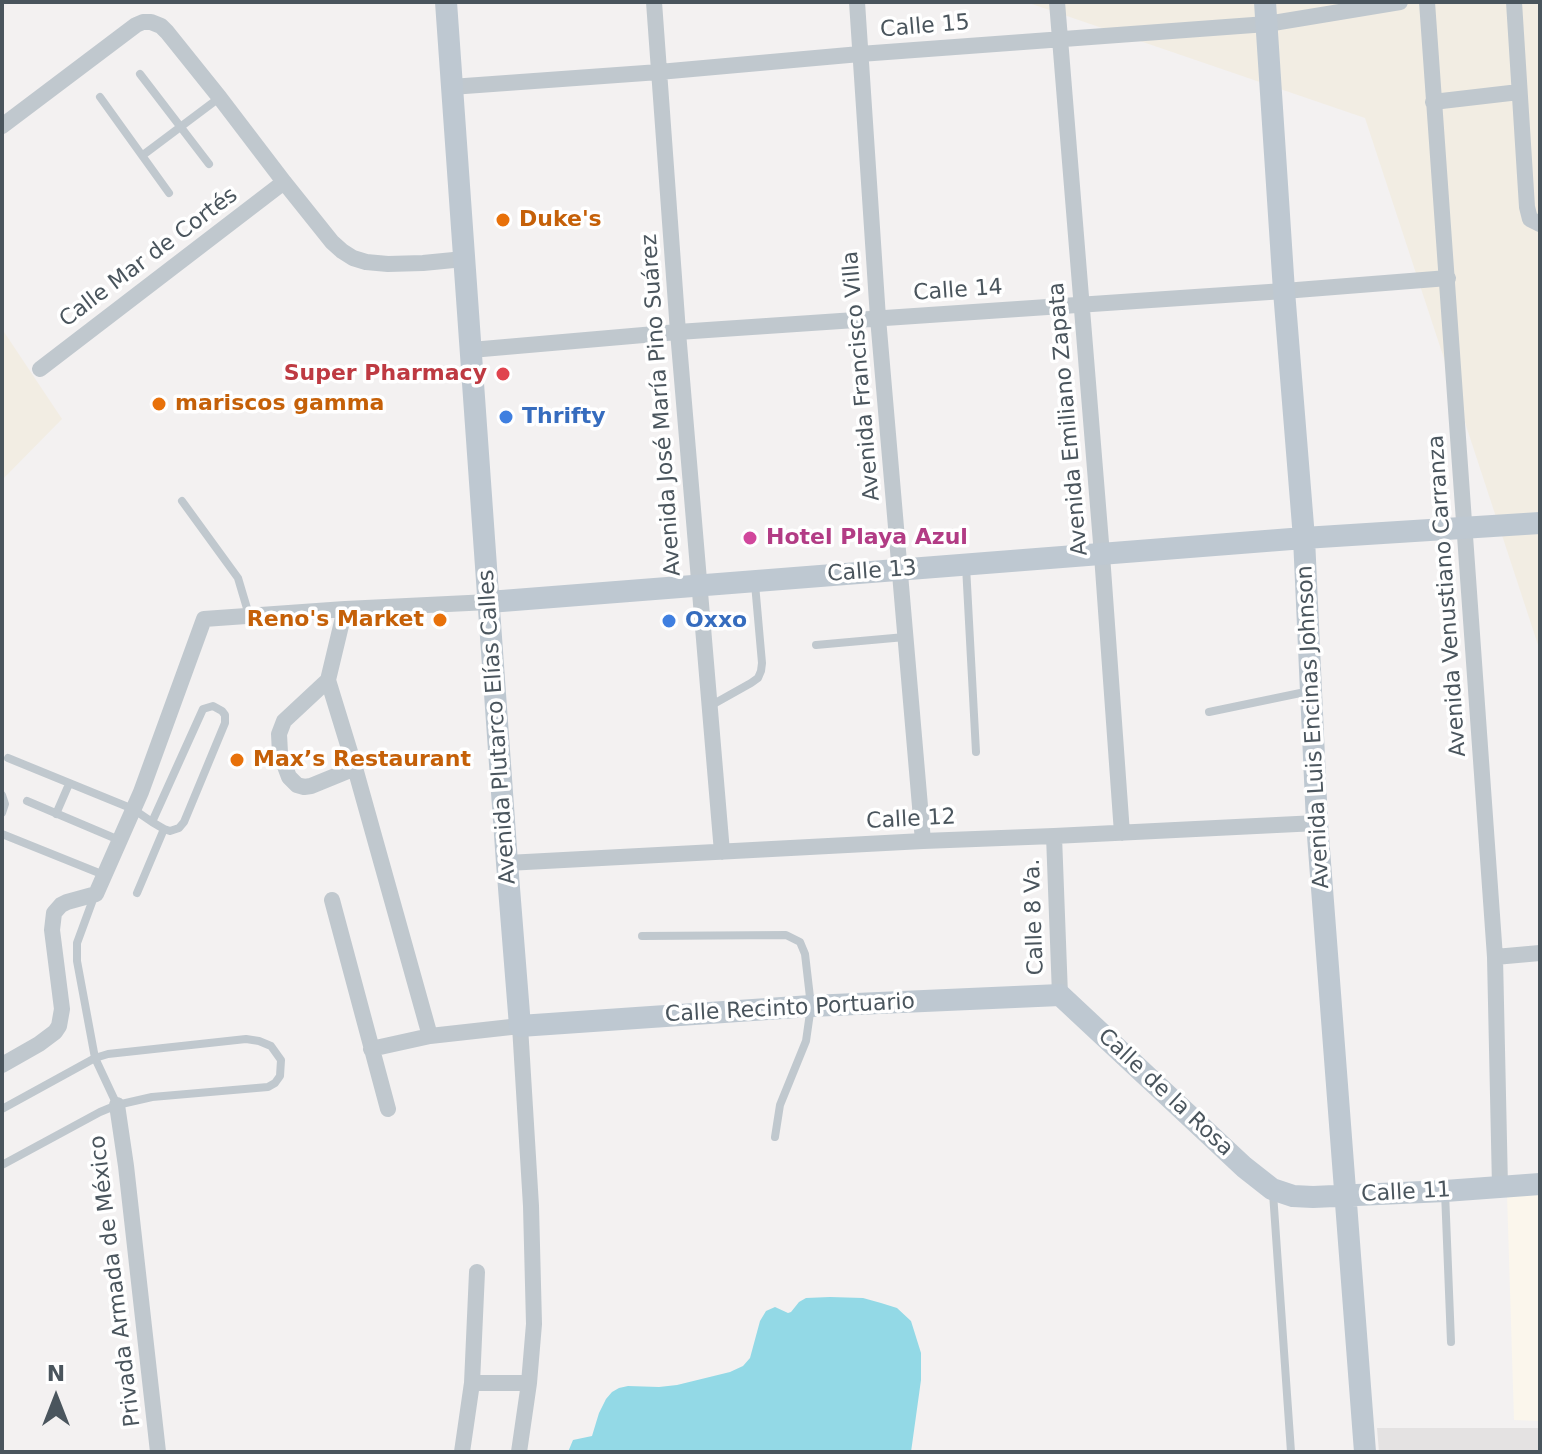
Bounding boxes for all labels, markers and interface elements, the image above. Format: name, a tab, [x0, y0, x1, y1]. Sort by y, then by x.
street label: Calle 15	[879, 10, 971, 44]
street label: Calle Mar de Cortés	[55, 182, 243, 334]
place label: Duke's	[519, 207, 602, 233]
marker: Duke's	[494, 211, 512, 229]
street label: Avenida José María Pino Suárez	[637, 233, 687, 577]
street label: Avenida Francisco Villa	[838, 250, 886, 502]
street label: Calle 14	[912, 275, 1004, 307]
street label: Avenida Emiliano Zapata	[1044, 281, 1094, 557]
place label: Super Pharmacy	[284, 361, 487, 387]
marker: Super Pharmacy	[494, 365, 512, 383]
place label: mariscos gamma	[175, 391, 384, 417]
marker: mariscos gamma	[150, 395, 168, 413]
place label: Thrifty	[522, 404, 605, 430]
marker: Thrifty	[497, 408, 515, 426]
street label: Avenida Venustiano Carranza	[1424, 434, 1472, 758]
place label: Hotel Playa Azul	[766, 525, 968, 551]
marker: Hotel Playa Azul	[741, 529, 759, 547]
street label: Calle 13	[826, 556, 918, 588]
street label: Avenida Luis Encinas Johnson	[1292, 565, 1336, 889]
street label: Avenida Plutarco Elías Calles	[474, 569, 522, 885]
place label: Reno's Market	[247, 607, 424, 633]
place label: Oxxo	[685, 608, 747, 634]
marker: Reno's Market	[431, 611, 449, 629]
marker: Oxxo	[660, 612, 678, 630]
place label: Max’s Restaurant	[253, 747, 471, 773]
marker: Max’s Restaurant	[228, 751, 246, 769]
street label: Calle 12	[866, 804, 956, 836]
street label: Calle 8 Va.	[1020, 858, 1050, 976]
street label: Calle Recinto Portuario	[664, 989, 916, 1029]
street label: Calle de la Rosa	[1092, 1024, 1238, 1162]
street label: Privada Armada de México	[85, 1134, 147, 1428]
street label: Calle 11	[1361, 1177, 1451, 1209]
north arrow	[16, 1358, 96, 1438]
text: N	[47, 1361, 65, 1386]

